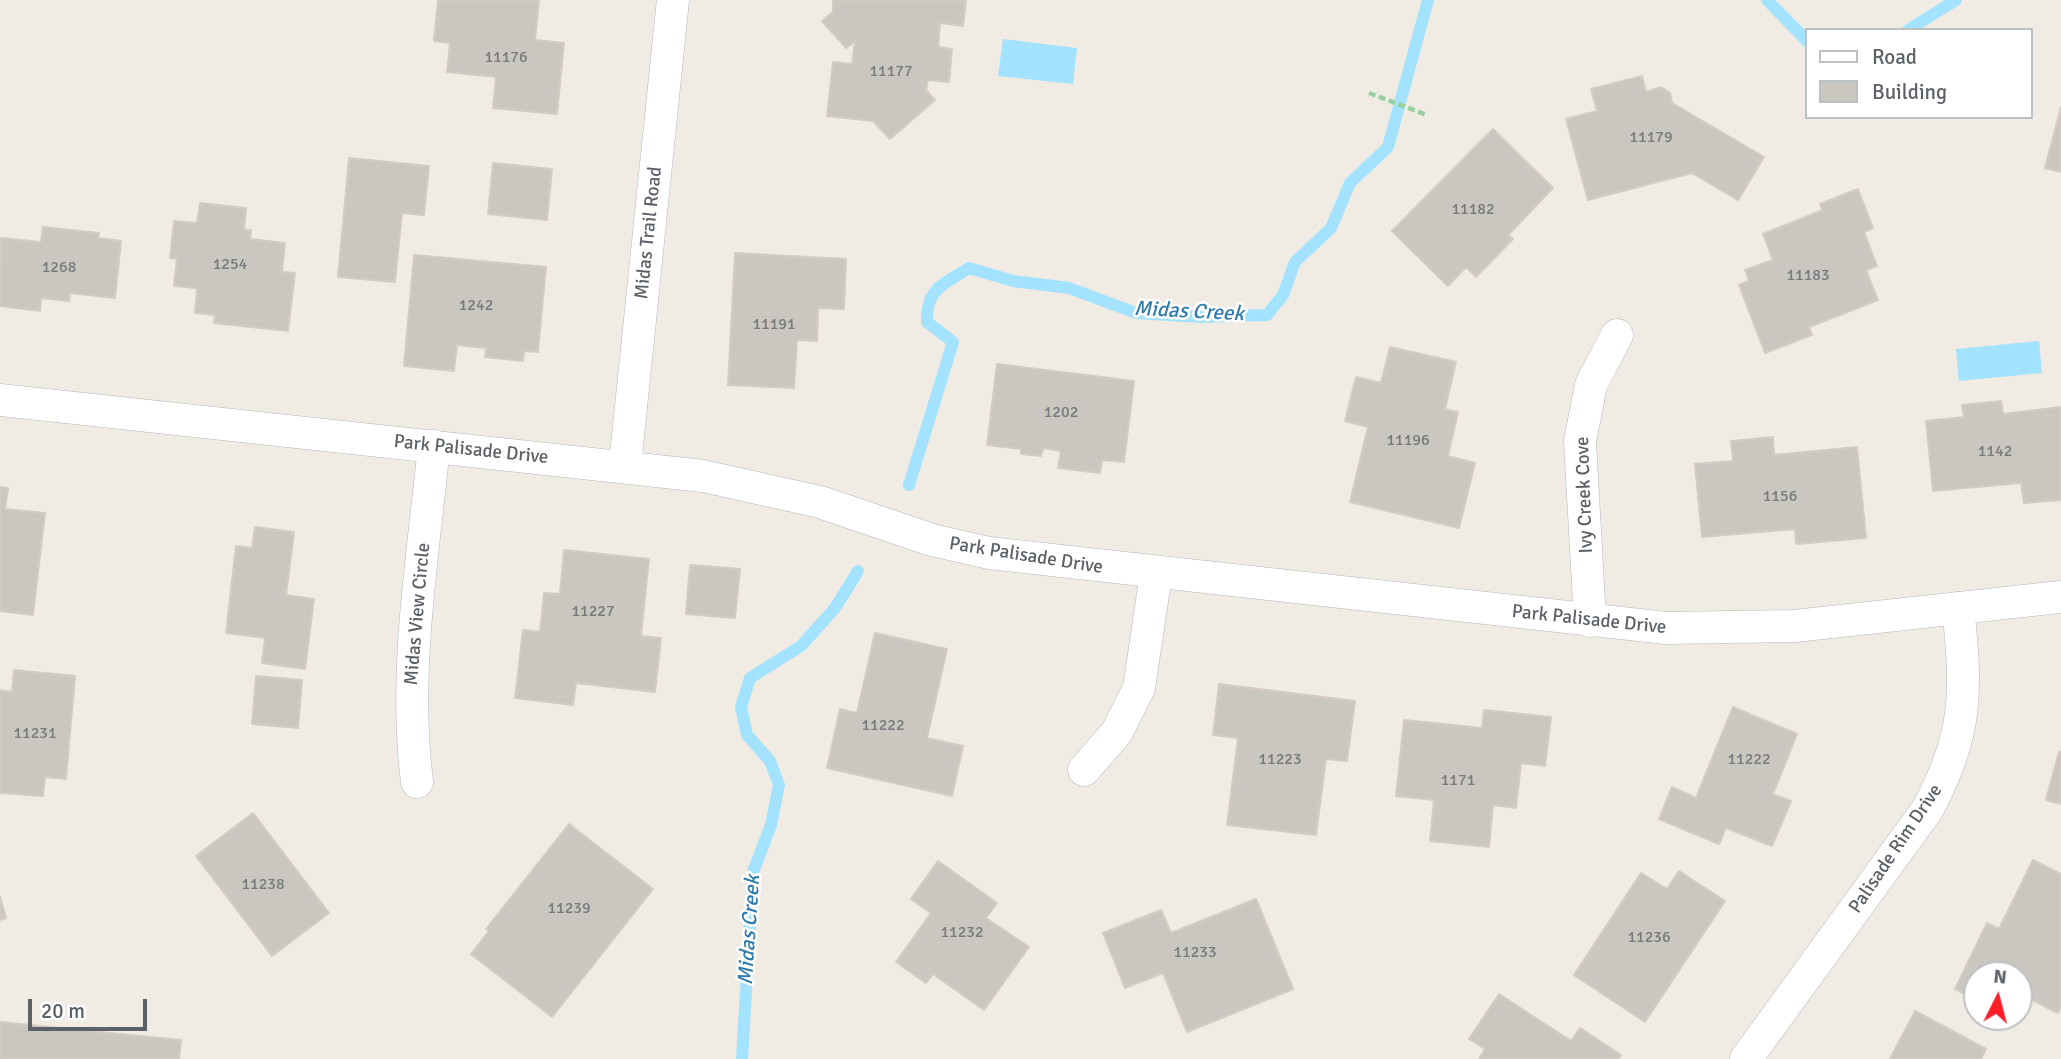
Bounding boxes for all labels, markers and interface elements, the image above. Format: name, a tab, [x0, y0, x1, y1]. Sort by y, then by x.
legend	[1806, 28, 2033, 119]
text: Road	[1872, 44, 1917, 70]
house number: 11176	[484, 48, 528, 68]
house number: 11177	[869, 62, 913, 82]
text: Building	[1872, 79, 1947, 105]
house number: 11179	[1629, 128, 1673, 148]
street label: Midas Trail Road	[631, 166, 667, 300]
house number: 11182	[1451, 200, 1495, 220]
house number: 1254	[213, 255, 247, 275]
house number: 1268	[42, 258, 76, 278]
house number: 11183	[1786, 266, 1830, 286]
house number: 1242	[459, 296, 493, 316]
water label: Midas Creek	[1134, 297, 1244, 327]
house number: 11191	[752, 315, 796, 335]
house number: 1202	[1044, 403, 1078, 423]
street label: Park Palisade Drive	[393, 431, 549, 469]
house number: 11196	[1386, 431, 1430, 451]
street label: Ivy Creek Cove	[1572, 436, 1598, 554]
house number: 1142	[1978, 442, 2012, 462]
house number: 1156	[1763, 487, 1797, 507]
street label: Park Palisade Drive	[947, 533, 1105, 579]
street label: Midas View Circle	[400, 542, 436, 686]
street label: Park Palisade Drive	[1511, 601, 1667, 639]
house number: 11227	[571, 602, 615, 622]
house number: 11222	[861, 716, 905, 736]
house number: 11231	[13, 724, 57, 744]
house number: 11223	[1258, 750, 1302, 770]
house number: 11222	[1727, 750, 1771, 770]
house number: 1171	[1441, 771, 1475, 791]
street label: Palisade Rim Drive	[1844, 780, 1948, 918]
water label: Midas Creek	[734, 874, 766, 986]
house number: 11238	[241, 875, 285, 895]
house number: 11239	[547, 899, 591, 919]
house number: 11232	[940, 923, 984, 943]
house number: 11236	[1627, 928, 1671, 948]
house number: 11233	[1173, 943, 1217, 963]
north arrow	[1963, 961, 2033, 1031]
text: N	[1992, 964, 2008, 990]
scale bar	[32, 986, 150, 1030]
text: 20 m	[41, 998, 85, 1024]

